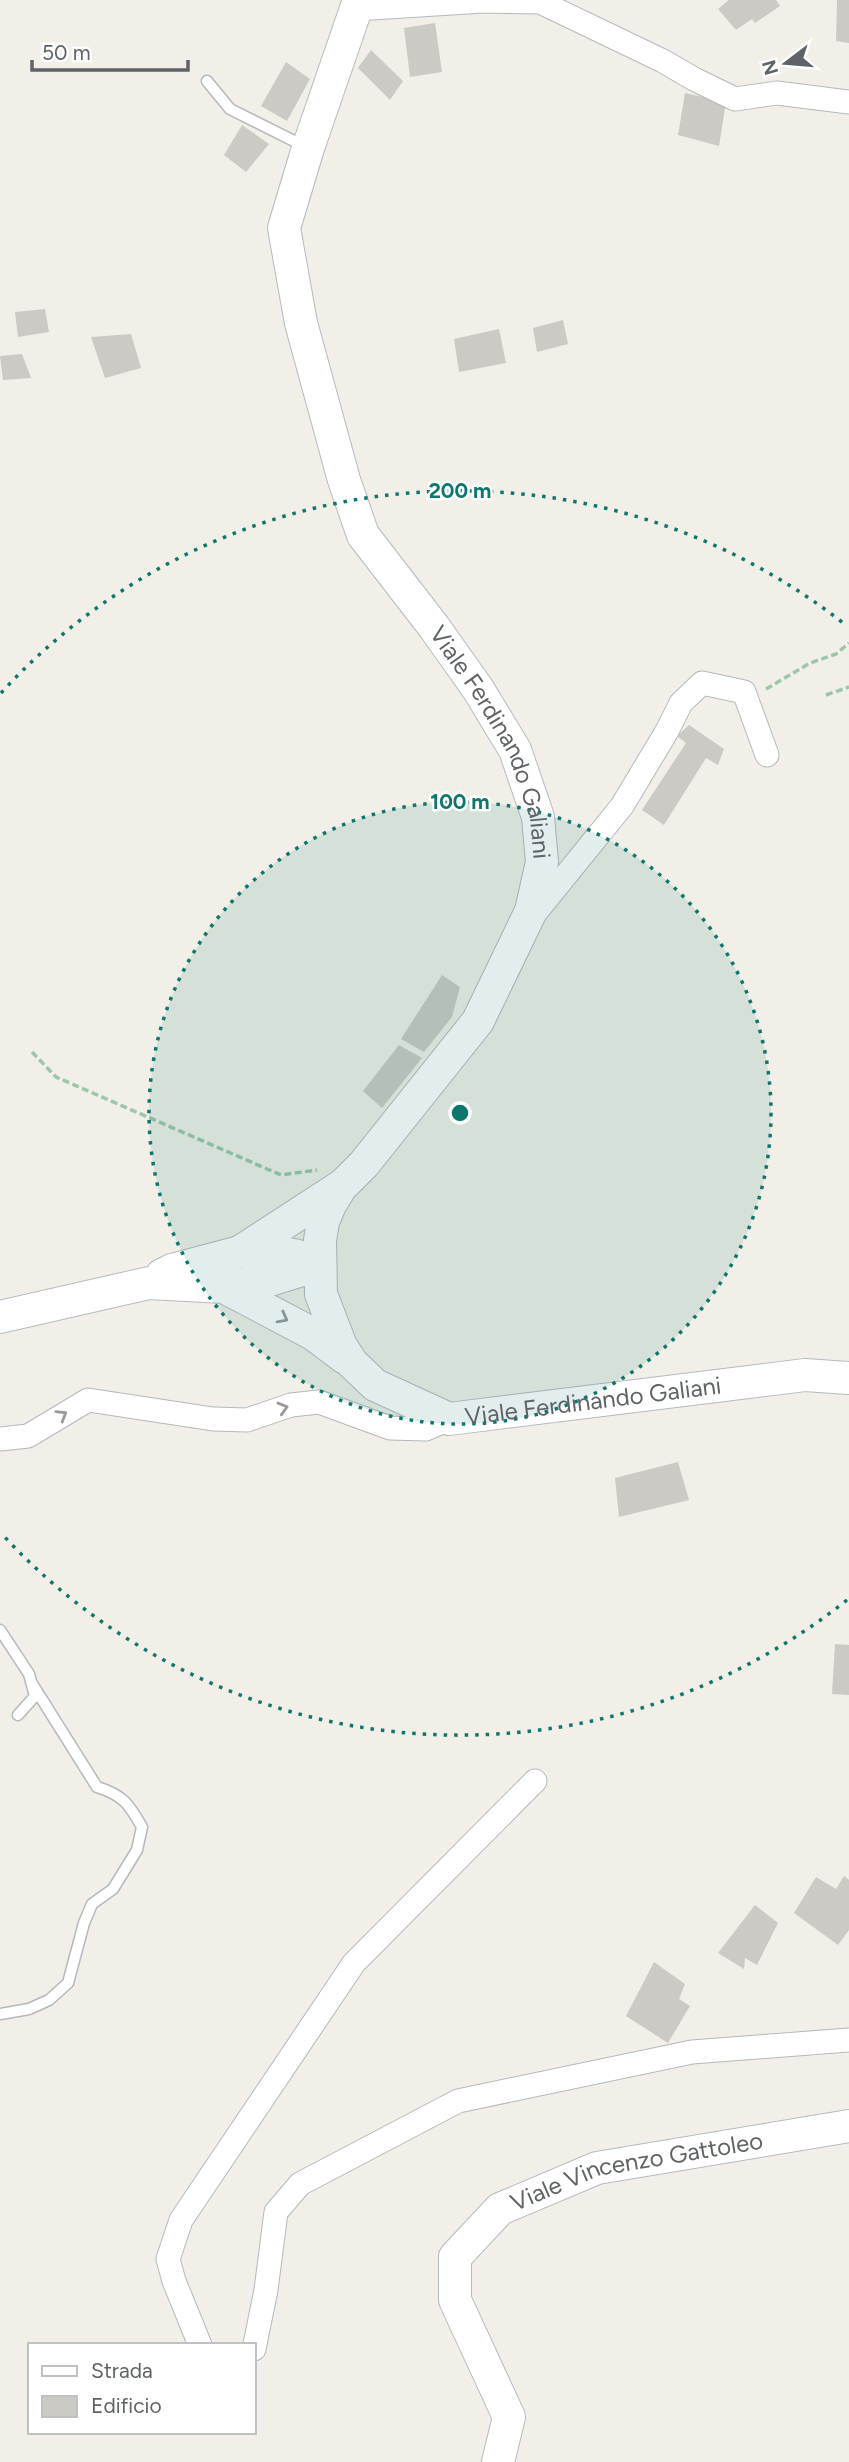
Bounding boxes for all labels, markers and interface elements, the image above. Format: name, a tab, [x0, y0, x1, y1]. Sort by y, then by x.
scale bar	[32, 28, 187, 72]
north arrow	[751, 28, 821, 98]
text: 50 m	[42, 40, 91, 65]
text: N	[757, 57, 783, 78]
text: 200 m	[429, 478, 491, 503]
street label: Viale Ferdinando Galiani	[424, 620, 557, 860]
text: 100 m	[430, 789, 490, 814]
centre of rings	[448, 1101, 472, 1125]
one-way arrow	[276, 1310, 288, 1323]
street label: Viale Ferdinando Galiani	[463, 1370, 723, 1431]
one-way arrow	[276, 1402, 288, 1417]
one-way arrow	[55, 1410, 68, 1423]
street label: Viale Vincenzo Gattoleo	[506, 2126, 765, 2217]
legend	[28, 2343, 256, 2434]
text: Strada	[91, 2358, 153, 2383]
text: Edificio	[91, 2393, 162, 2418]

